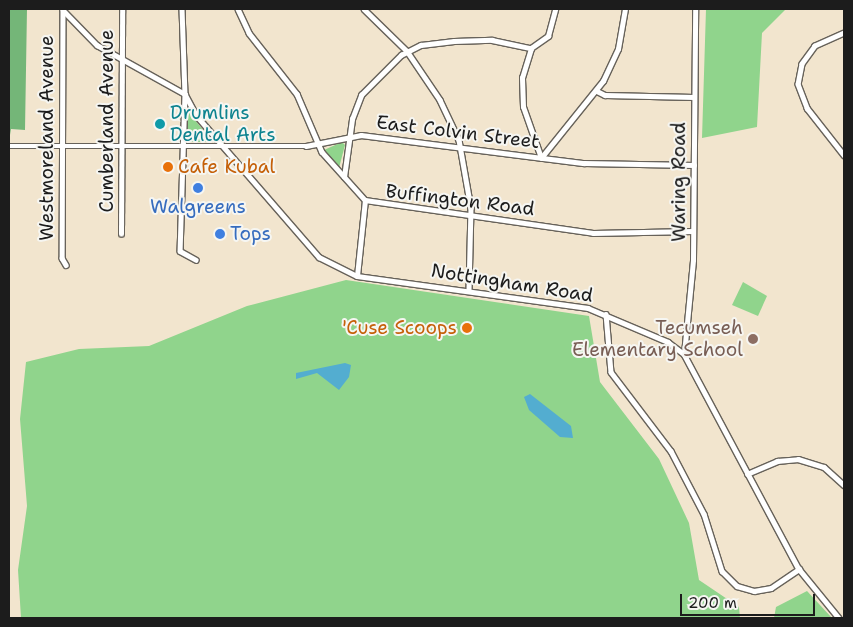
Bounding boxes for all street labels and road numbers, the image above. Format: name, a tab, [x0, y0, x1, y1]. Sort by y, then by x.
street label: Cumberland Avenue	[96, 29, 118, 213]
street label: Westmoreland Avenue	[36, 35, 58, 241]
street label: East Colvin Street	[375, 111, 541, 153]
street label: Waring Road	[668, 122, 690, 242]
street label: Buffington Road	[384, 180, 536, 220]
street label: Nottingham Road	[429, 259, 595, 307]

